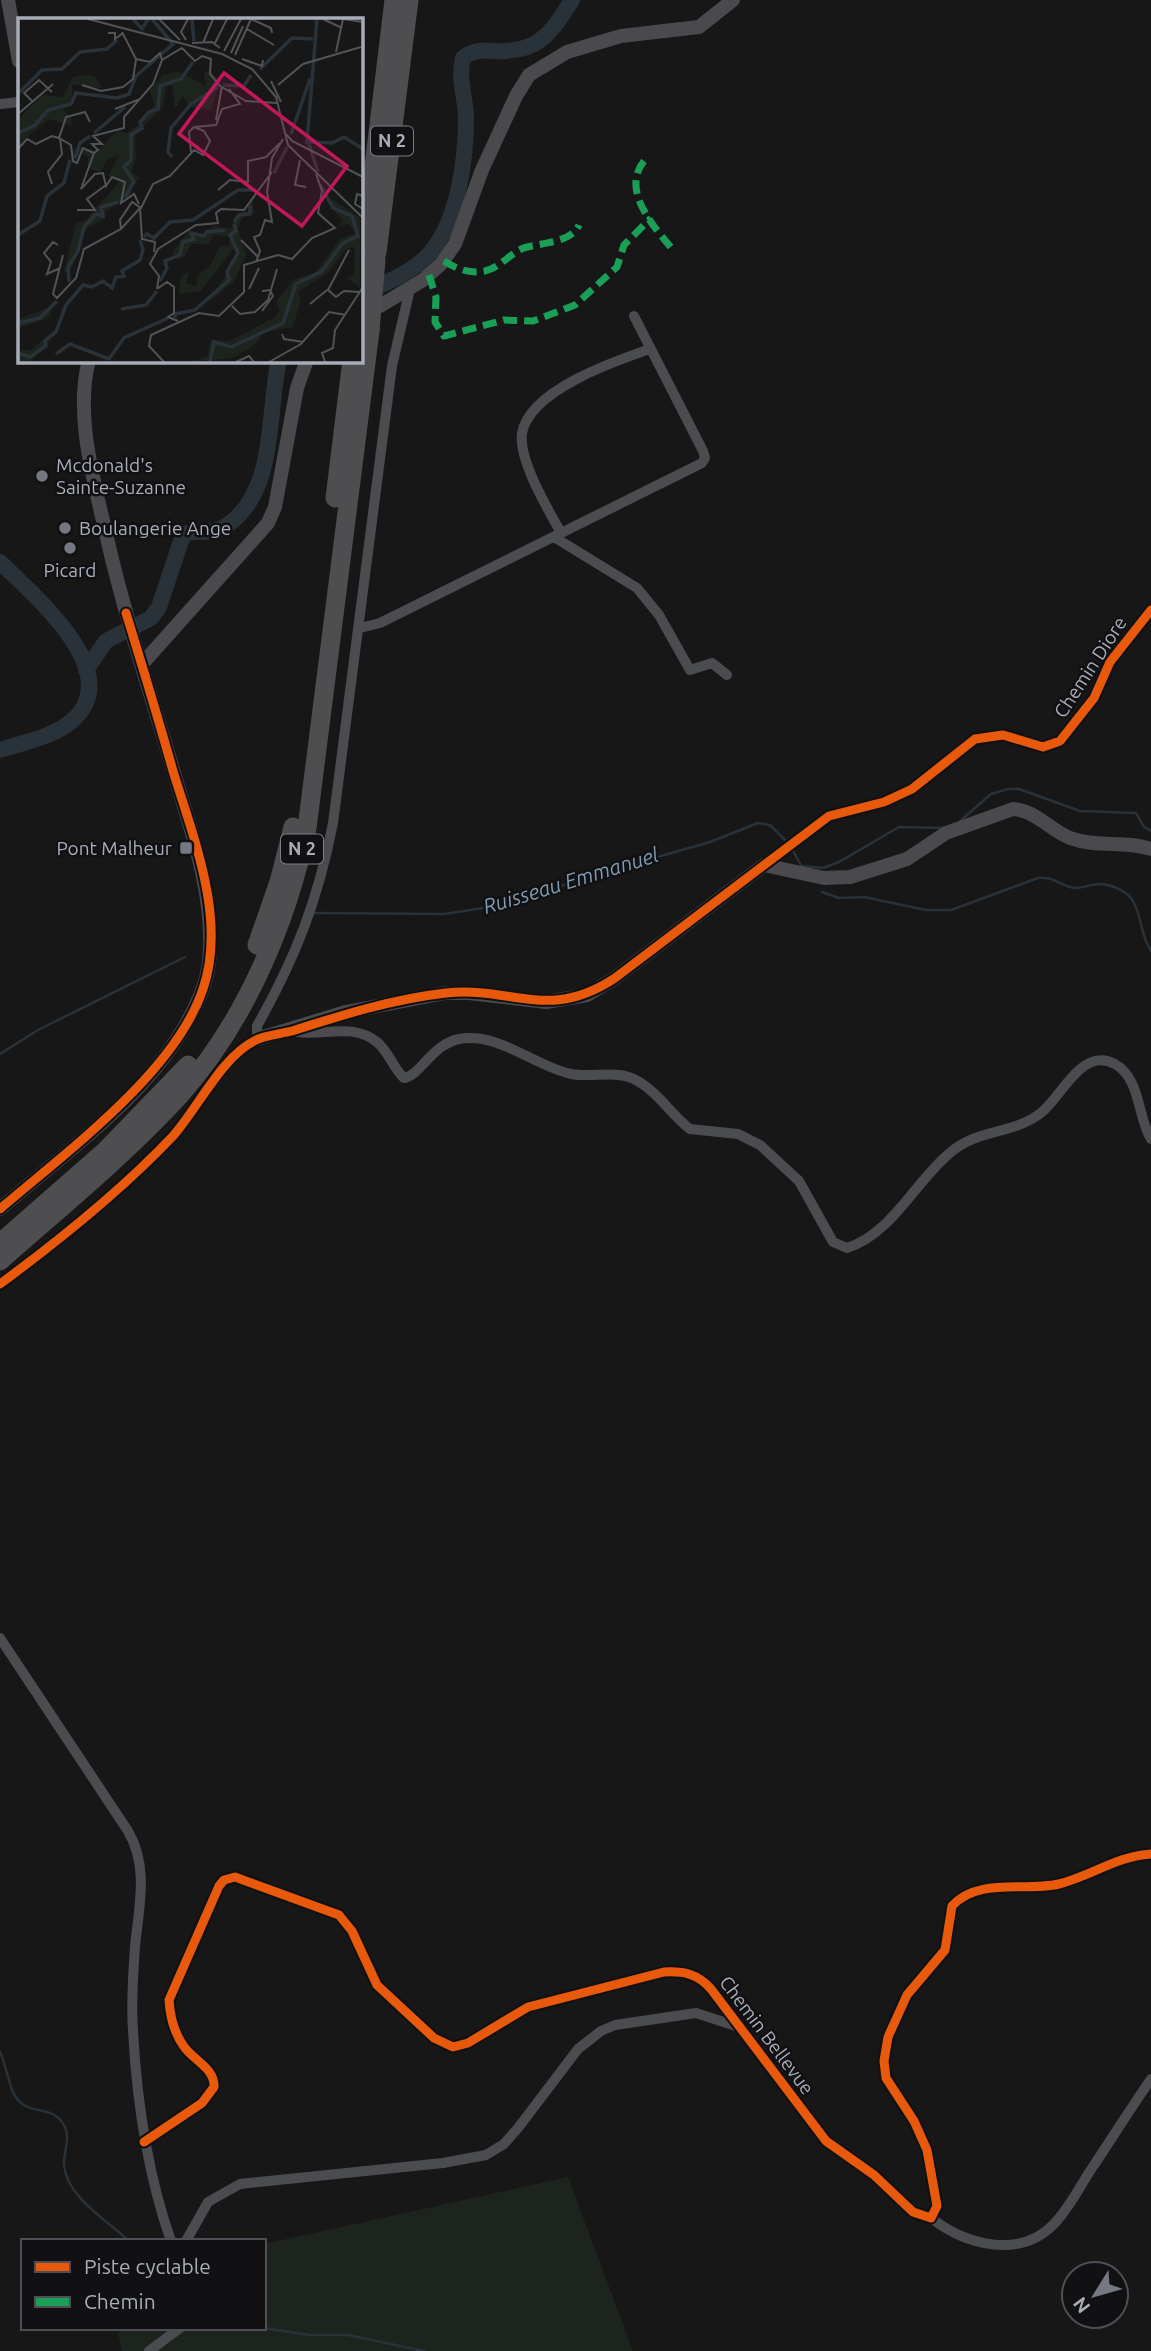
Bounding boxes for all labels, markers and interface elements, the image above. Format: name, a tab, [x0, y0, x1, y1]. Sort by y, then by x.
inset map	[18, 18, 362, 362]
road number: N 2	[371, 126, 413, 156]
place label: Mcdonald's Sainte-Suzanne	[56, 454, 186, 498]
marker: Mcdonald's Sainte-Suzanne	[34, 468, 50, 484]
place label: Boulangerie Ange	[79, 517, 231, 539]
marker: Boulangerie Ange	[57, 520, 73, 536]
marker: Picard	[62, 540, 78, 556]
place label: Picard	[44, 559, 96, 581]
street label: Chemin Diore	[1049, 612, 1131, 722]
road number: N 2	[281, 834, 323, 864]
place label: Pont Malheur	[56, 837, 172, 859]
marker: Pont Malheur	[178, 840, 194, 856]
water label: Ruisseau Emmanuel	[480, 842, 661, 918]
street label: Chemin Bellevue	[715, 1971, 819, 2099]
legend	[21, 2239, 266, 2330]
text: Piste cyclable	[84, 2254, 211, 2278]
north arrow	[1060, 2260, 1130, 2330]
text: Chemin	[84, 2289, 156, 2313]
text: N	[1068, 2293, 1094, 2318]

